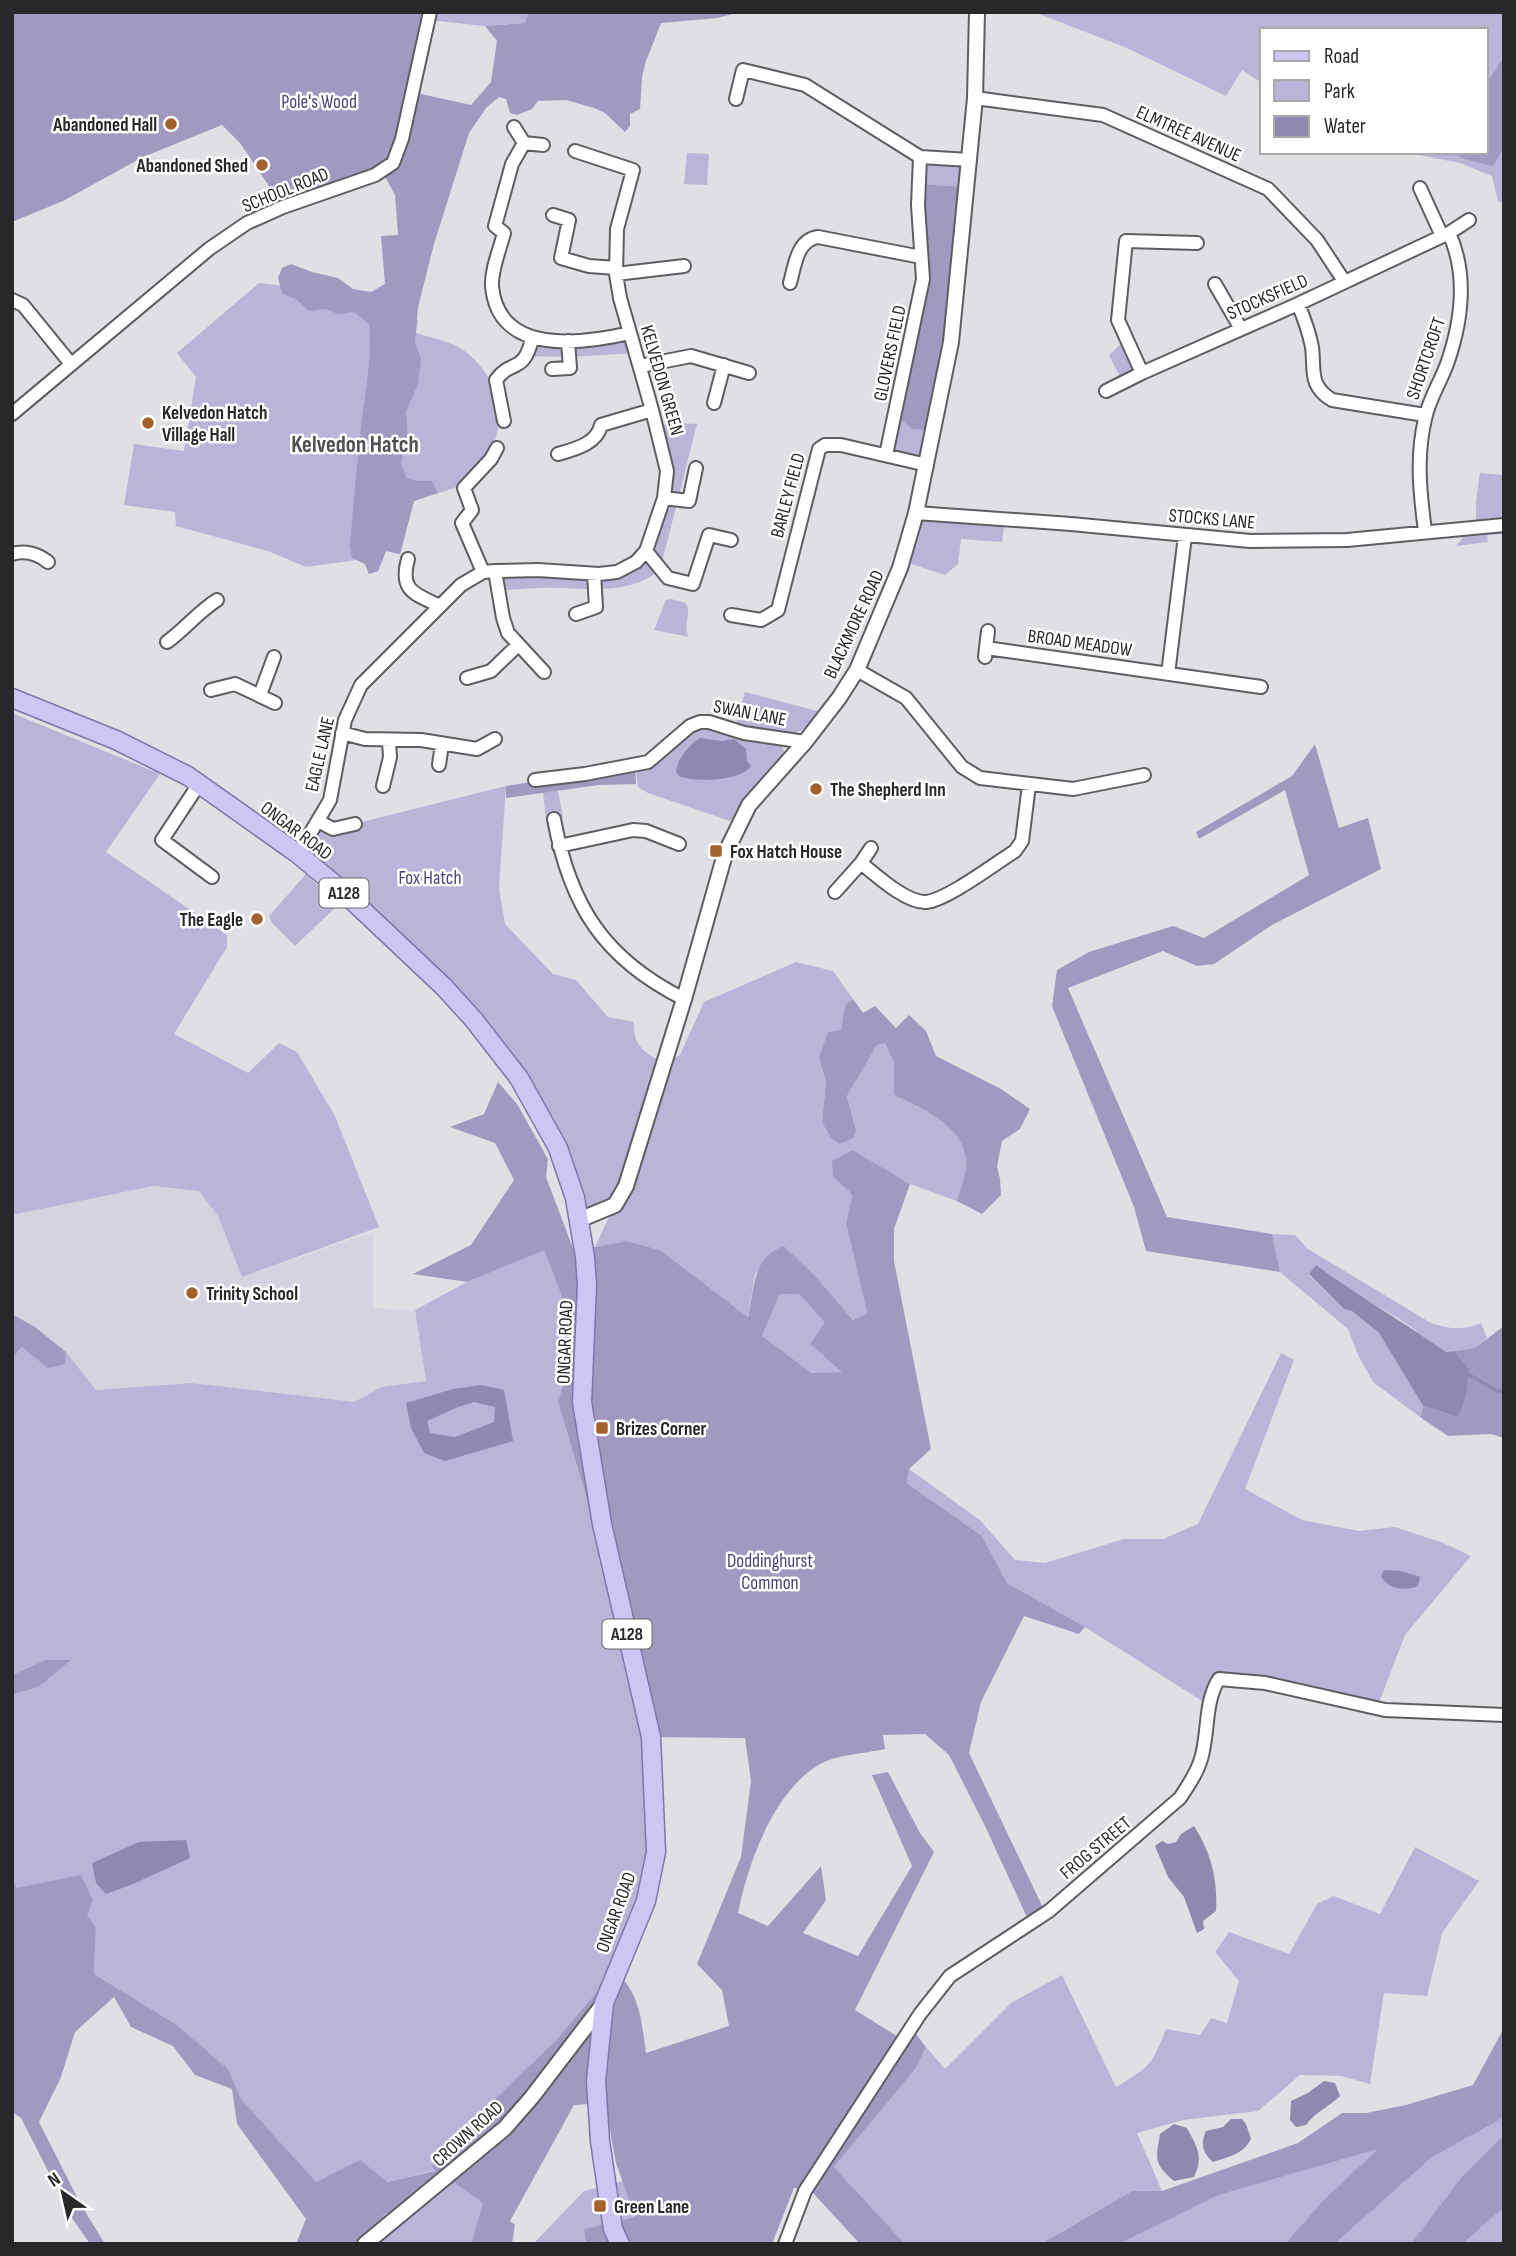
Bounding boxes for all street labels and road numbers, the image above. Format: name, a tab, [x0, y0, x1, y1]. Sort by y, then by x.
street label: ELMTREE AVENUE	[1132, 101, 1244, 168]
street label: SCHOOL ROAD	[239, 163, 332, 218]
street label: STOCKSFIELD	[1224, 269, 1312, 325]
street label: GLOVERS FIELD	[869, 303, 912, 403]
street label: SHORTCROFT	[1402, 314, 1451, 403]
street label: KELVEDON GREEN	[635, 323, 688, 438]
street label: BARLEY FIELD	[766, 451, 811, 540]
street label: STOCKS LANE	[1168, 504, 1256, 535]
street label: BLACKMORE ROAD	[819, 567, 890, 683]
street label: BROAD MEADOW	[1026, 625, 1134, 662]
street label: SWAN LANE	[711, 695, 788, 732]
street label: EAGLE LANE	[301, 715, 340, 794]
street label: ONGAR ROAD	[256, 797, 337, 866]
road number: A128	[320, 878, 368, 908]
street label: ONGAR ROAD	[553, 1300, 578, 1384]
road number: A128	[602, 1619, 652, 1648]
street label: FROG STREET	[1056, 1812, 1136, 1885]
street label: ONGAR ROAD	[591, 1869, 642, 1956]
street label: CROWN ROAD	[428, 2096, 508, 2172]

